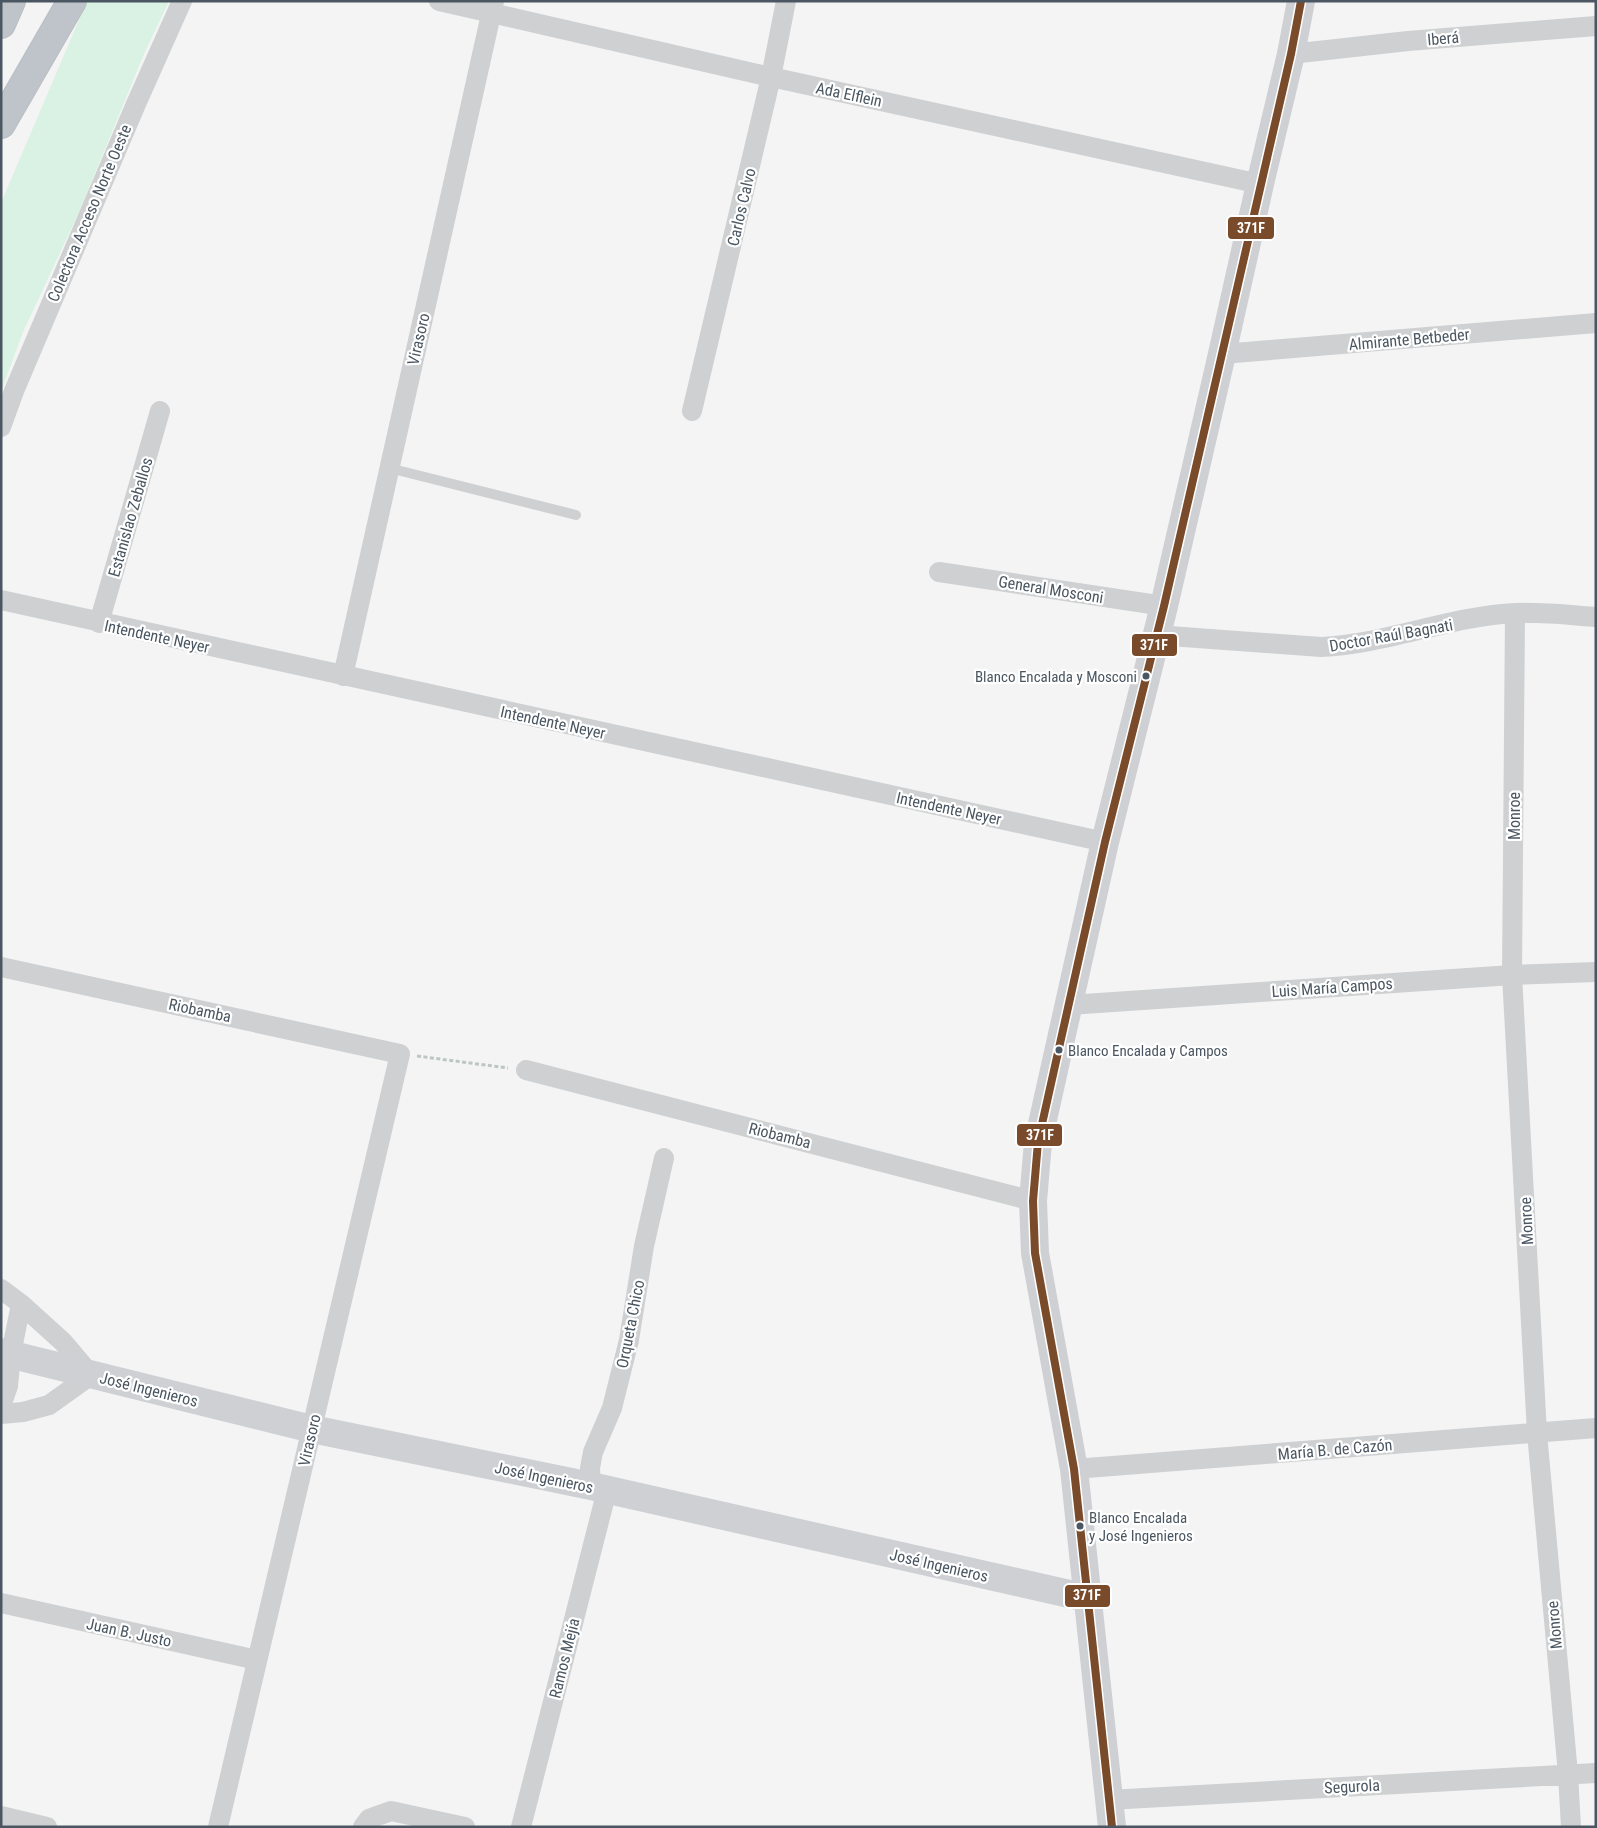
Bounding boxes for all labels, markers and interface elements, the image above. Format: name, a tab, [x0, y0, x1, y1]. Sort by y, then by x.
street label: Iberá	[1426, 28, 1460, 49]
street label: Ada Elflein	[814, 78, 884, 111]
street label: Colectora Acceso Norte Oeste	[44, 122, 135, 305]
street label: Carlos Calvo	[723, 166, 760, 248]
line badge: 371F	[1227, 216, 1275, 240]
text: 371F	[1237, 220, 1265, 236]
street label: Virasoro	[403, 311, 434, 367]
street label: Almirante Betbeder	[1348, 325, 1470, 354]
street label: Estanislao Zeballos	[104, 455, 157, 579]
street label: General Mosconi	[997, 572, 1105, 607]
street label: Doctor Raúl Bagnati	[1328, 615, 1454, 656]
street label: Intendente Neyer	[103, 616, 211, 657]
line badge: 371F	[1131, 633, 1178, 657]
text: 371F	[1140, 637, 1168, 653]
place label: Blanco Encalada y Mosconi	[975, 668, 1137, 686]
marker: Blanco Encalada y Mosconi	[1141, 671, 1151, 681]
street label: Intendente Neyer	[499, 702, 607, 743]
street label: Intendente Neyer	[895, 788, 1003, 829]
street label: Monroe	[1505, 792, 1524, 840]
street label: Luis María Campos	[1271, 974, 1393, 1001]
street label: Riobamba	[167, 995, 233, 1026]
place label: Blanco Encalada y Campos	[1068, 1042, 1228, 1060]
marker: Blanco Encalada y Campos	[1054, 1045, 1064, 1055]
street label: Riobamba	[747, 1119, 813, 1152]
line badge: 371F	[1016, 1123, 1063, 1147]
text: 371F	[1026, 1127, 1054, 1143]
street label: Monroe	[1516, 1196, 1537, 1246]
street label: Orqueta Chico	[613, 1278, 648, 1370]
street label: José Ingenieros	[98, 1368, 200, 1411]
street label: Virasoro	[294, 1412, 325, 1468]
street label: María B. de Cazón	[1277, 1435, 1393, 1464]
street label: José Ingenieros	[493, 1458, 595, 1497]
place label: Blanco Encalada y José Ingenieros	[1089, 1509, 1193, 1545]
marker: Blanco Encalada y José Ingenieros	[1075, 1521, 1085, 1531]
street label: José Ingenieros	[888, 1545, 990, 1586]
line badge: 371F	[1064, 1584, 1111, 1608]
text: 371F	[1073, 1587, 1101, 1603]
street label: Monroe	[1543, 1600, 1566, 1650]
street label: Juan B. Justo	[85, 1614, 173, 1651]
street label: Ramos Mejía	[545, 1616, 584, 1700]
street label: Segurola	[1324, 1776, 1380, 1797]

